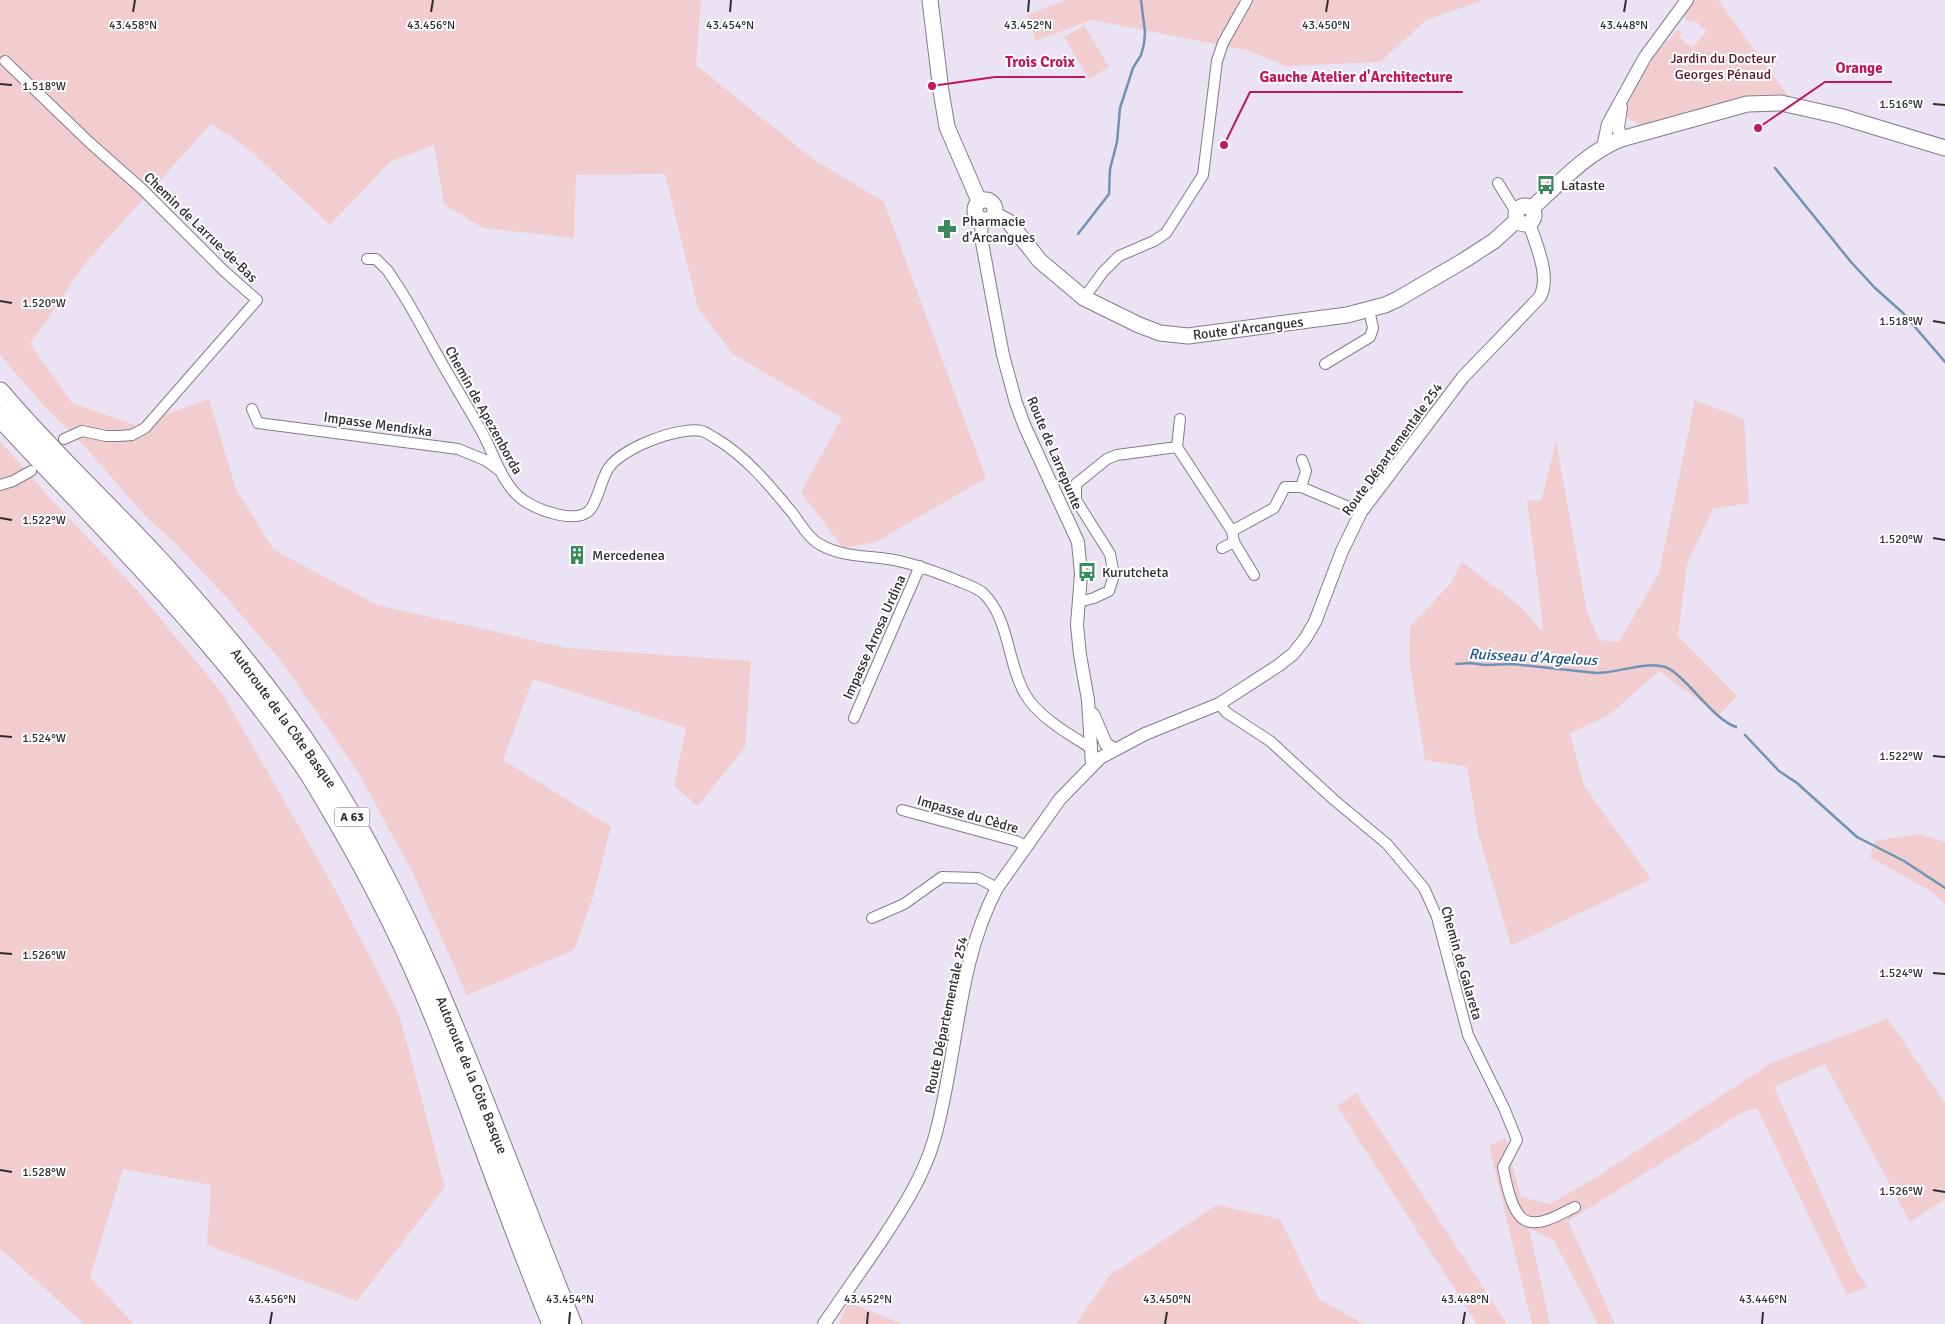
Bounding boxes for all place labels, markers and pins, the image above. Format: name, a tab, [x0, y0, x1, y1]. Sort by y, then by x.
callout: Trois Croix	[995, 47, 1085, 77]
callout: Orange	[1825, 52, 1892, 82]
callout: Gauche Atelier d'Architecture	[1250, 62, 1463, 92]
bus stop icon: Lataste	[1535, 174, 1557, 196]
place label: Lataste	[1561, 177, 1605, 194]
place label: Pharmacie d'Arcangues	[962, 213, 1035, 246]
pharmacy icon: Pharmacie d'Arcangues	[936, 218, 958, 240]
building icon: Mercedenea	[566, 544, 588, 566]
place label: Mercedenea	[592, 547, 665, 564]
bus stop icon: Kurutcheta	[1076, 561, 1098, 583]
place label: Kurutcheta	[1102, 564, 1169, 581]

